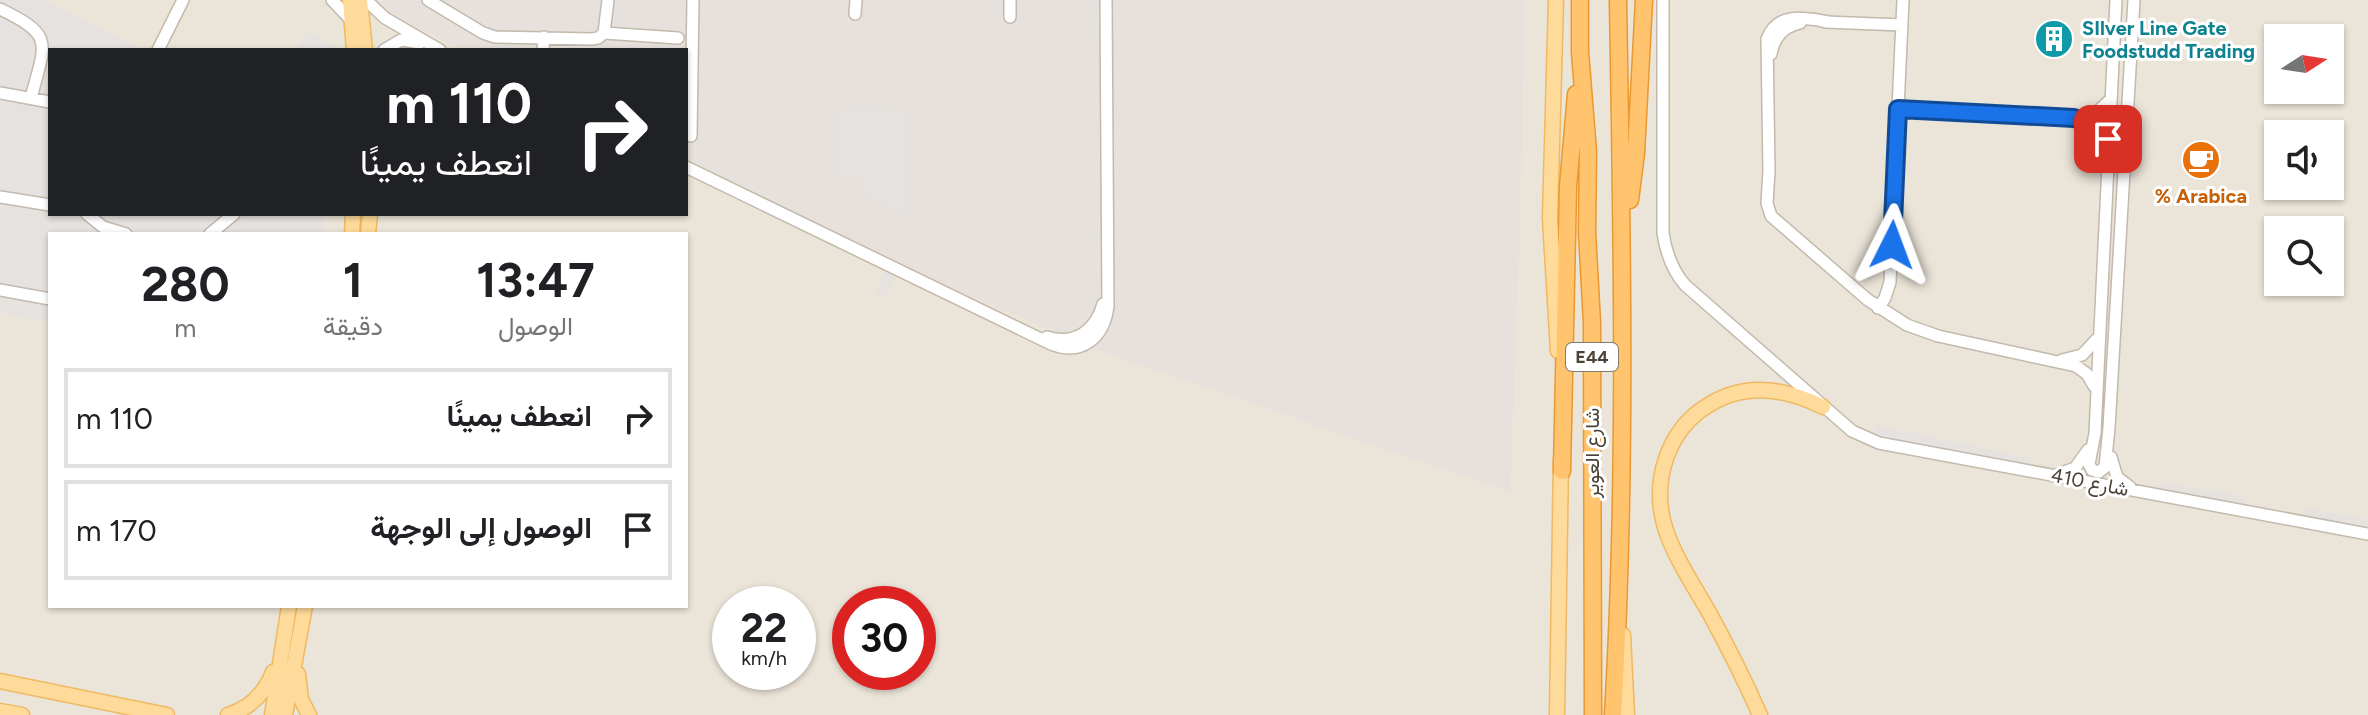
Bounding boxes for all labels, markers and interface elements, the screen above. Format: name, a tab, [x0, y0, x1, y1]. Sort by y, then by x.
place label: SIlver Line Gate Foodstudd Trading	[2082, 16, 2255, 63]
building icon: SIlver Line Gate Foodstudd Trading	[2033, 18, 2075, 60]
north arrow	[2264, 24, 2344, 104]
map controls	[2264, 24, 2344, 296]
text: 110 m	[386, 70, 532, 137]
icon: right	[560, 80, 664, 184]
pin	[2074, 105, 2142, 173]
icon: arrive	[2086, 117, 2130, 161]
button: sound	[2264, 120, 2344, 200]
cafe icon: % Arabica	[2180, 139, 2222, 181]
text: انعطف يمينًا	[360, 141, 532, 184]
place label: % Arabica	[2155, 184, 2247, 208]
position arrow	[1850, 203, 1934, 287]
button: search	[2264, 216, 2344, 296]
text: 1	[343, 251, 363, 309]
text: 13:47	[476, 251, 595, 309]
text: 280	[141, 255, 230, 313]
text: دقيقة	[323, 310, 383, 342]
text: الوصول	[498, 310, 573, 342]
text: m	[174, 312, 196, 344]
road number: E44	[1566, 343, 1618, 371]
icon: right	[616, 396, 660, 440]
text: انعطف يمينًا	[447, 397, 592, 434]
text: 110 m	[76, 400, 153, 437]
street label: شارع العوير	[1580, 408, 1606, 499]
street label: شارع 410	[2049, 463, 2131, 503]
icon: arrive	[616, 508, 660, 552]
text: الوصول إلى الوجهة	[370, 509, 592, 546]
text: 170 m	[76, 512, 157, 549]
speed limit sign: 30	[832, 586, 936, 690]
text: 22	[741, 604, 787, 652]
text: km/h	[741, 646, 787, 670]

